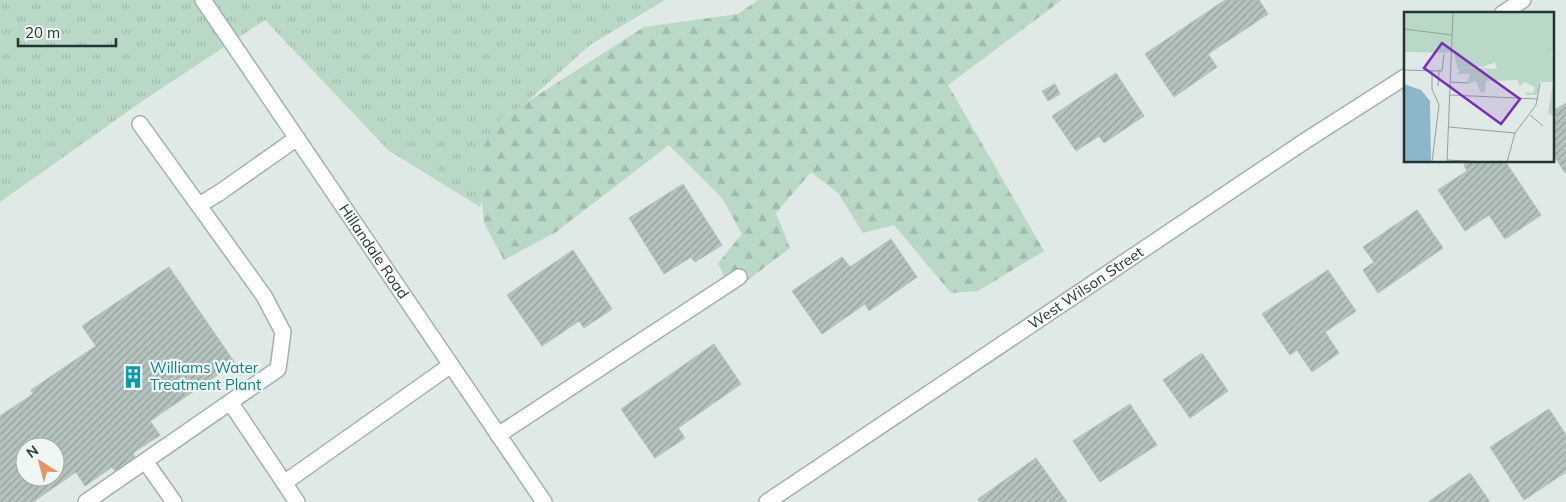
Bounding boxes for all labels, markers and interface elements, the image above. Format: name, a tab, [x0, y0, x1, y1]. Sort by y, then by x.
inset map	[1404, 12, 1554, 162]
scale bar	[18, 15, 115, 47]
text: 20 m	[25, 23, 60, 42]
street label: Hillandale Road	[335, 200, 413, 302]
street label: West Wilson Street	[1024, 242, 1147, 333]
place label: Williams Water Treatment Plant	[150, 358, 261, 394]
building icon: Williams Water Treatment Plant	[120, 364, 146, 390]
north arrow	[15, 437, 65, 487]
text: N	[23, 441, 42, 462]

